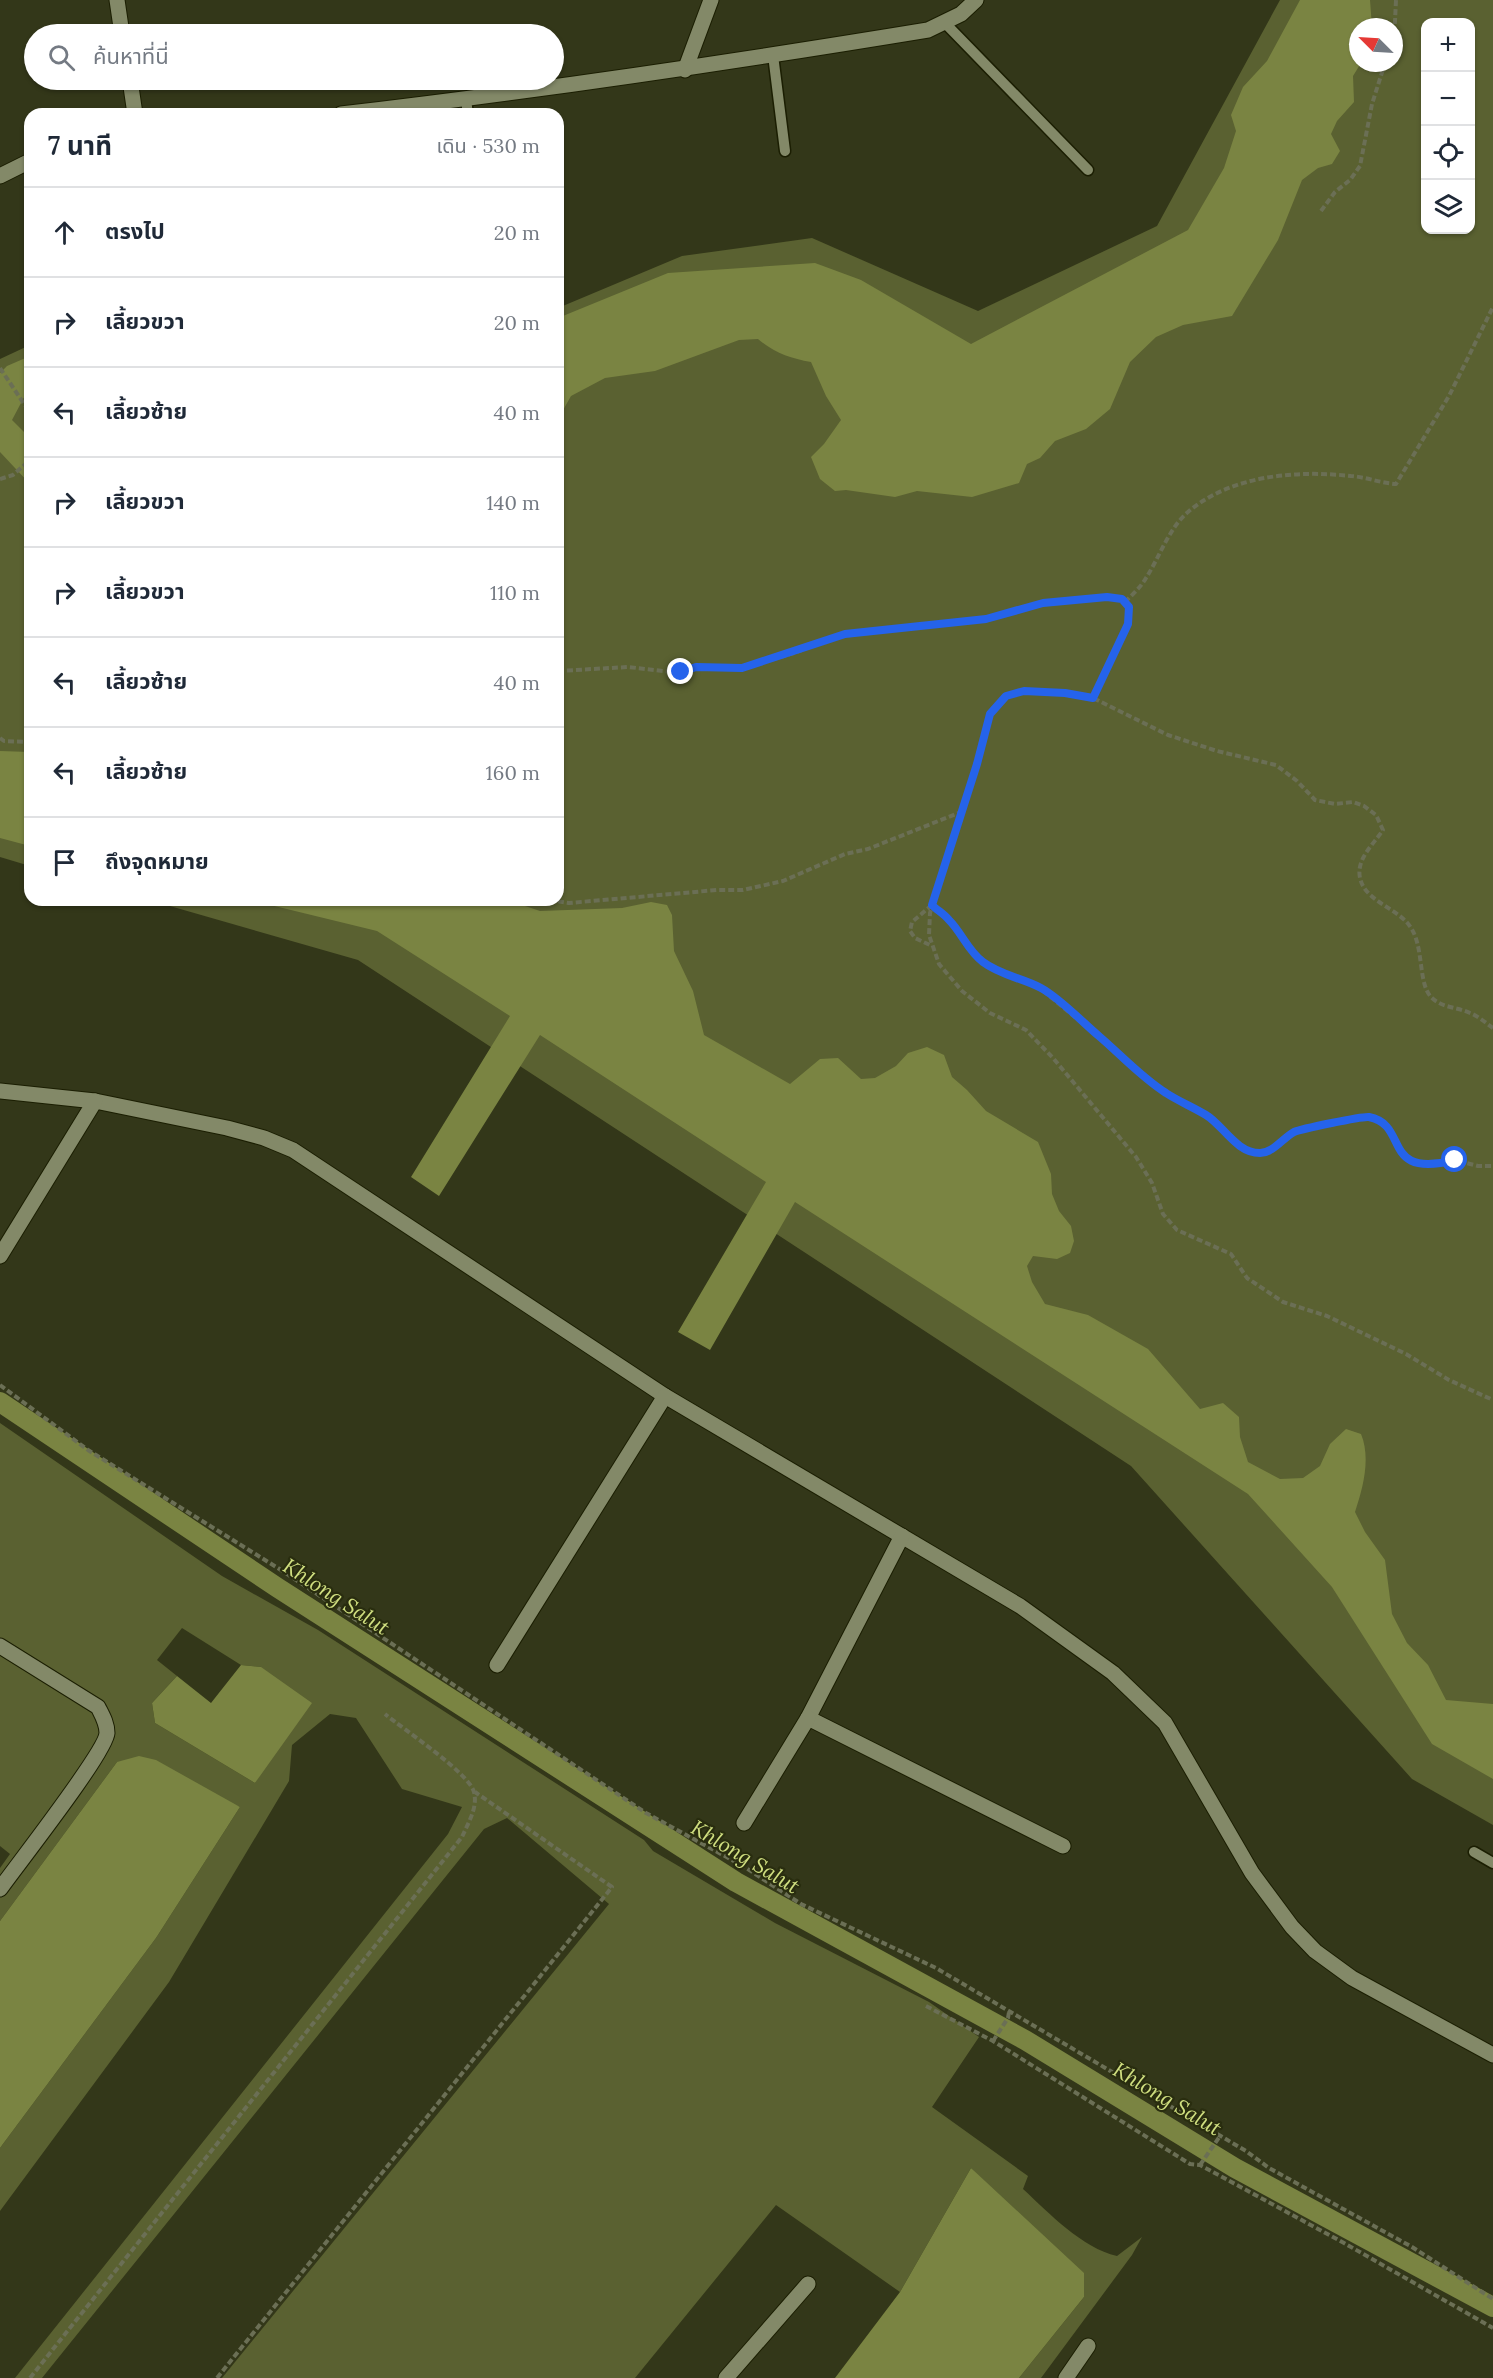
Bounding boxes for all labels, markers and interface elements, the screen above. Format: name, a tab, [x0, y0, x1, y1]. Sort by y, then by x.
north arrow	[1349, 18, 1403, 72]
map controls	[1421, 18, 1475, 234]
button: +	[1421, 18, 1475, 72]
search box	[24, 24, 564, 90]
icon: search	[45, 41, 78, 74]
text: ค้นหาที่นี่	[93, 42, 169, 70]
button: −	[1421, 72, 1475, 126]
button: locate	[1421, 126, 1475, 180]
text: 7 นาที	[48, 129, 112, 162]
text: เดิน · 530 m	[437, 133, 540, 158]
button: layers	[1421, 180, 1475, 234]
icon: ahead	[48, 216, 81, 249]
text: ตรงไป	[105, 217, 165, 245]
text: 20 m	[494, 220, 540, 245]
icon: right	[48, 306, 81, 339]
text: เลี้ยวขวา	[105, 307, 185, 335]
text: 20 m	[494, 310, 540, 335]
icon: left	[48, 396, 81, 429]
text: เลี้ยวซ้าย	[105, 397, 187, 425]
text: 40 m	[494, 400, 540, 425]
icon: right	[48, 486, 81, 519]
text: เลี้ยวขวา	[105, 487, 185, 515]
text: 140 m	[486, 490, 540, 515]
icon: right	[48, 576, 81, 609]
text: เลี้ยวขวา	[105, 577, 185, 605]
text: 110 m	[490, 580, 540, 605]
route end	[667, 658, 693, 684]
icon: left	[48, 666, 81, 699]
text: เลี้ยวซ้าย	[105, 667, 187, 695]
text: 40 m	[494, 670, 540, 695]
icon: left	[48, 756, 81, 789]
text: เลี้ยวซ้าย	[105, 757, 187, 785]
text: 160 m	[486, 760, 540, 785]
icon: arrive	[48, 846, 81, 879]
text: ถึงจุดหมาย	[105, 847, 209, 875]
route start	[1441, 1146, 1467, 1172]
water label: Khlong Salut	[278, 1552, 395, 1641]
water label: Khlong Salut	[686, 1814, 805, 1900]
water label: Khlong Salut	[1108, 2056, 1227, 2142]

